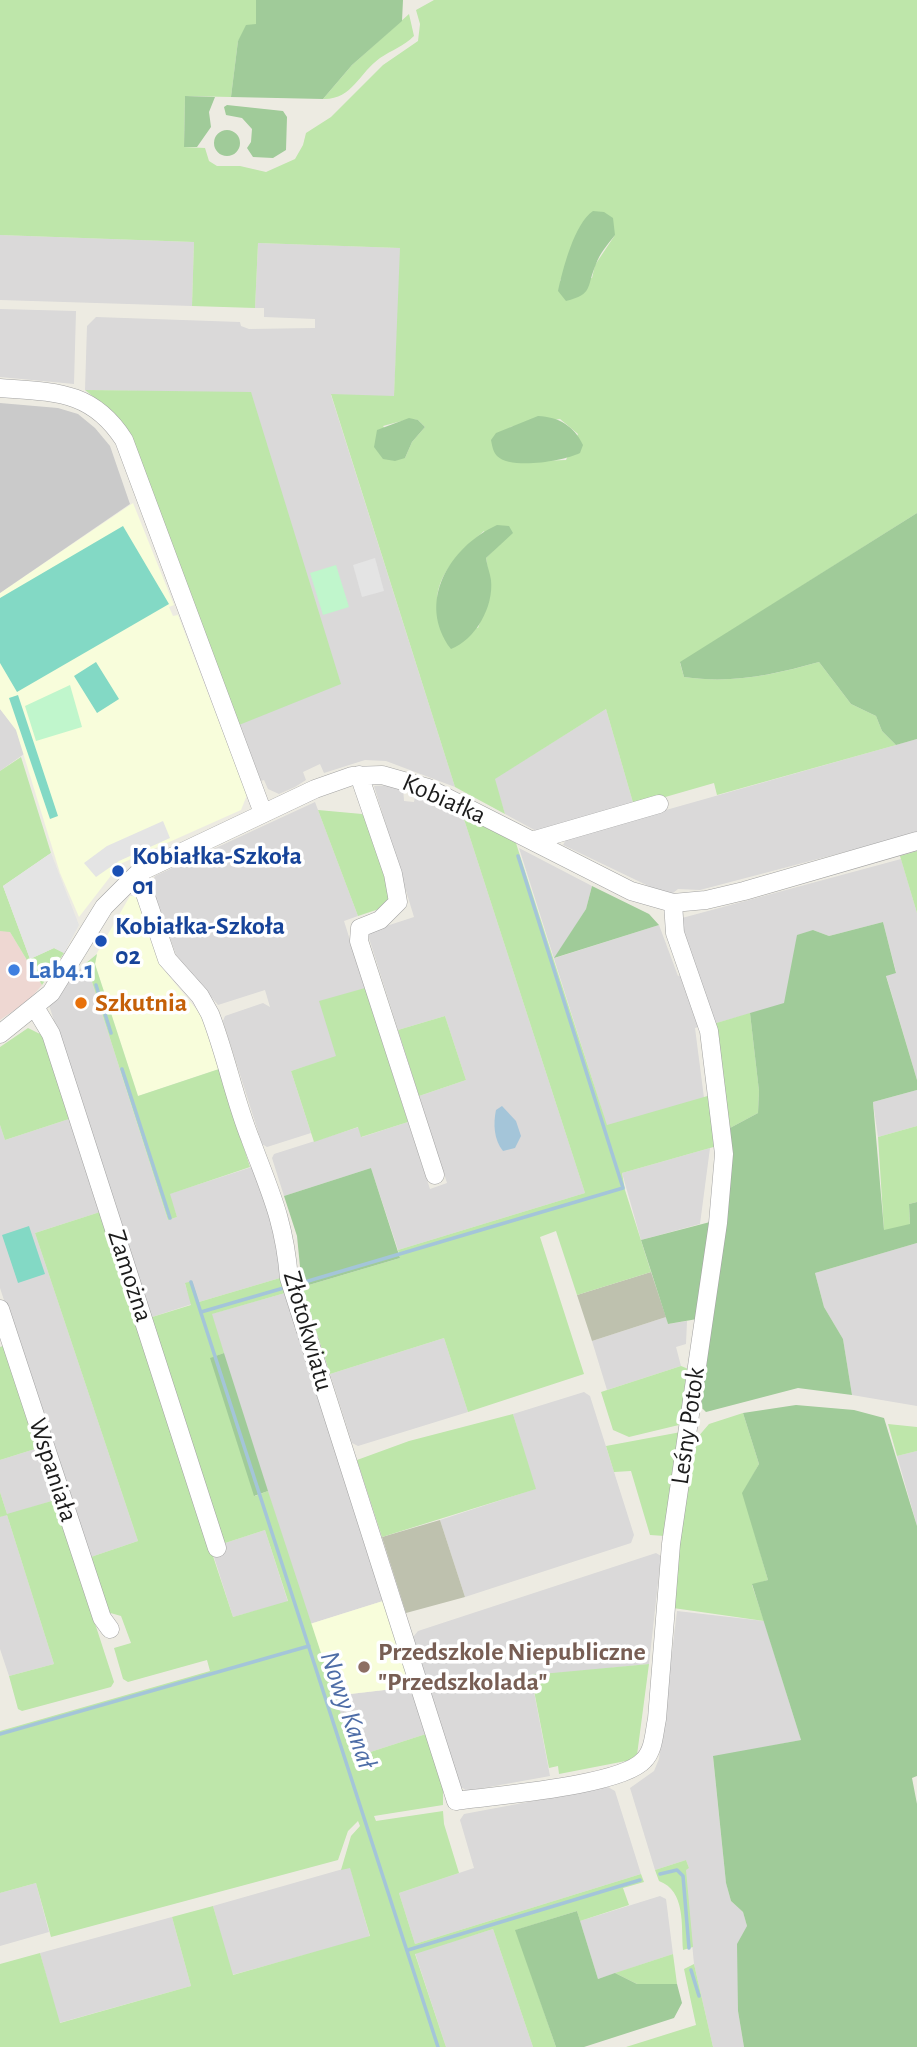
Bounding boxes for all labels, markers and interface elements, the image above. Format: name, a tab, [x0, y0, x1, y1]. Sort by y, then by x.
street label: Kobiałka	[397, 767, 491, 831]
place label: Kobiałka-Szkoła 01	[132, 840, 302, 902]
marker: Kobiałka-Szkoła 01	[110, 863, 126, 879]
place label: Kobiałka-Szkoła 02	[115, 910, 285, 972]
marker: Kobiałka-Szkoła 02	[93, 933, 109, 949]
place label: Lab4.1	[28, 954, 94, 986]
marker: Lab4.1	[6, 962, 22, 978]
place label: Szkutnia	[95, 987, 187, 1019]
marker: Szkutnia	[73, 995, 89, 1011]
street label: Zamożna	[101, 1226, 159, 1326]
street label: Złotokwiatu	[276, 1267, 340, 1395]
street label: Leśny Potok	[664, 1365, 712, 1487]
street label: Wspaniała	[22, 1414, 84, 1526]
place label: Przedszkole Niepubliczne "Przedszkolada"	[378, 1636, 646, 1698]
water label: Nowy Kanał	[312, 1647, 384, 1773]
marker: Przedszkole Niepubliczne "Przedszkolada"	[356, 1659, 372, 1675]

